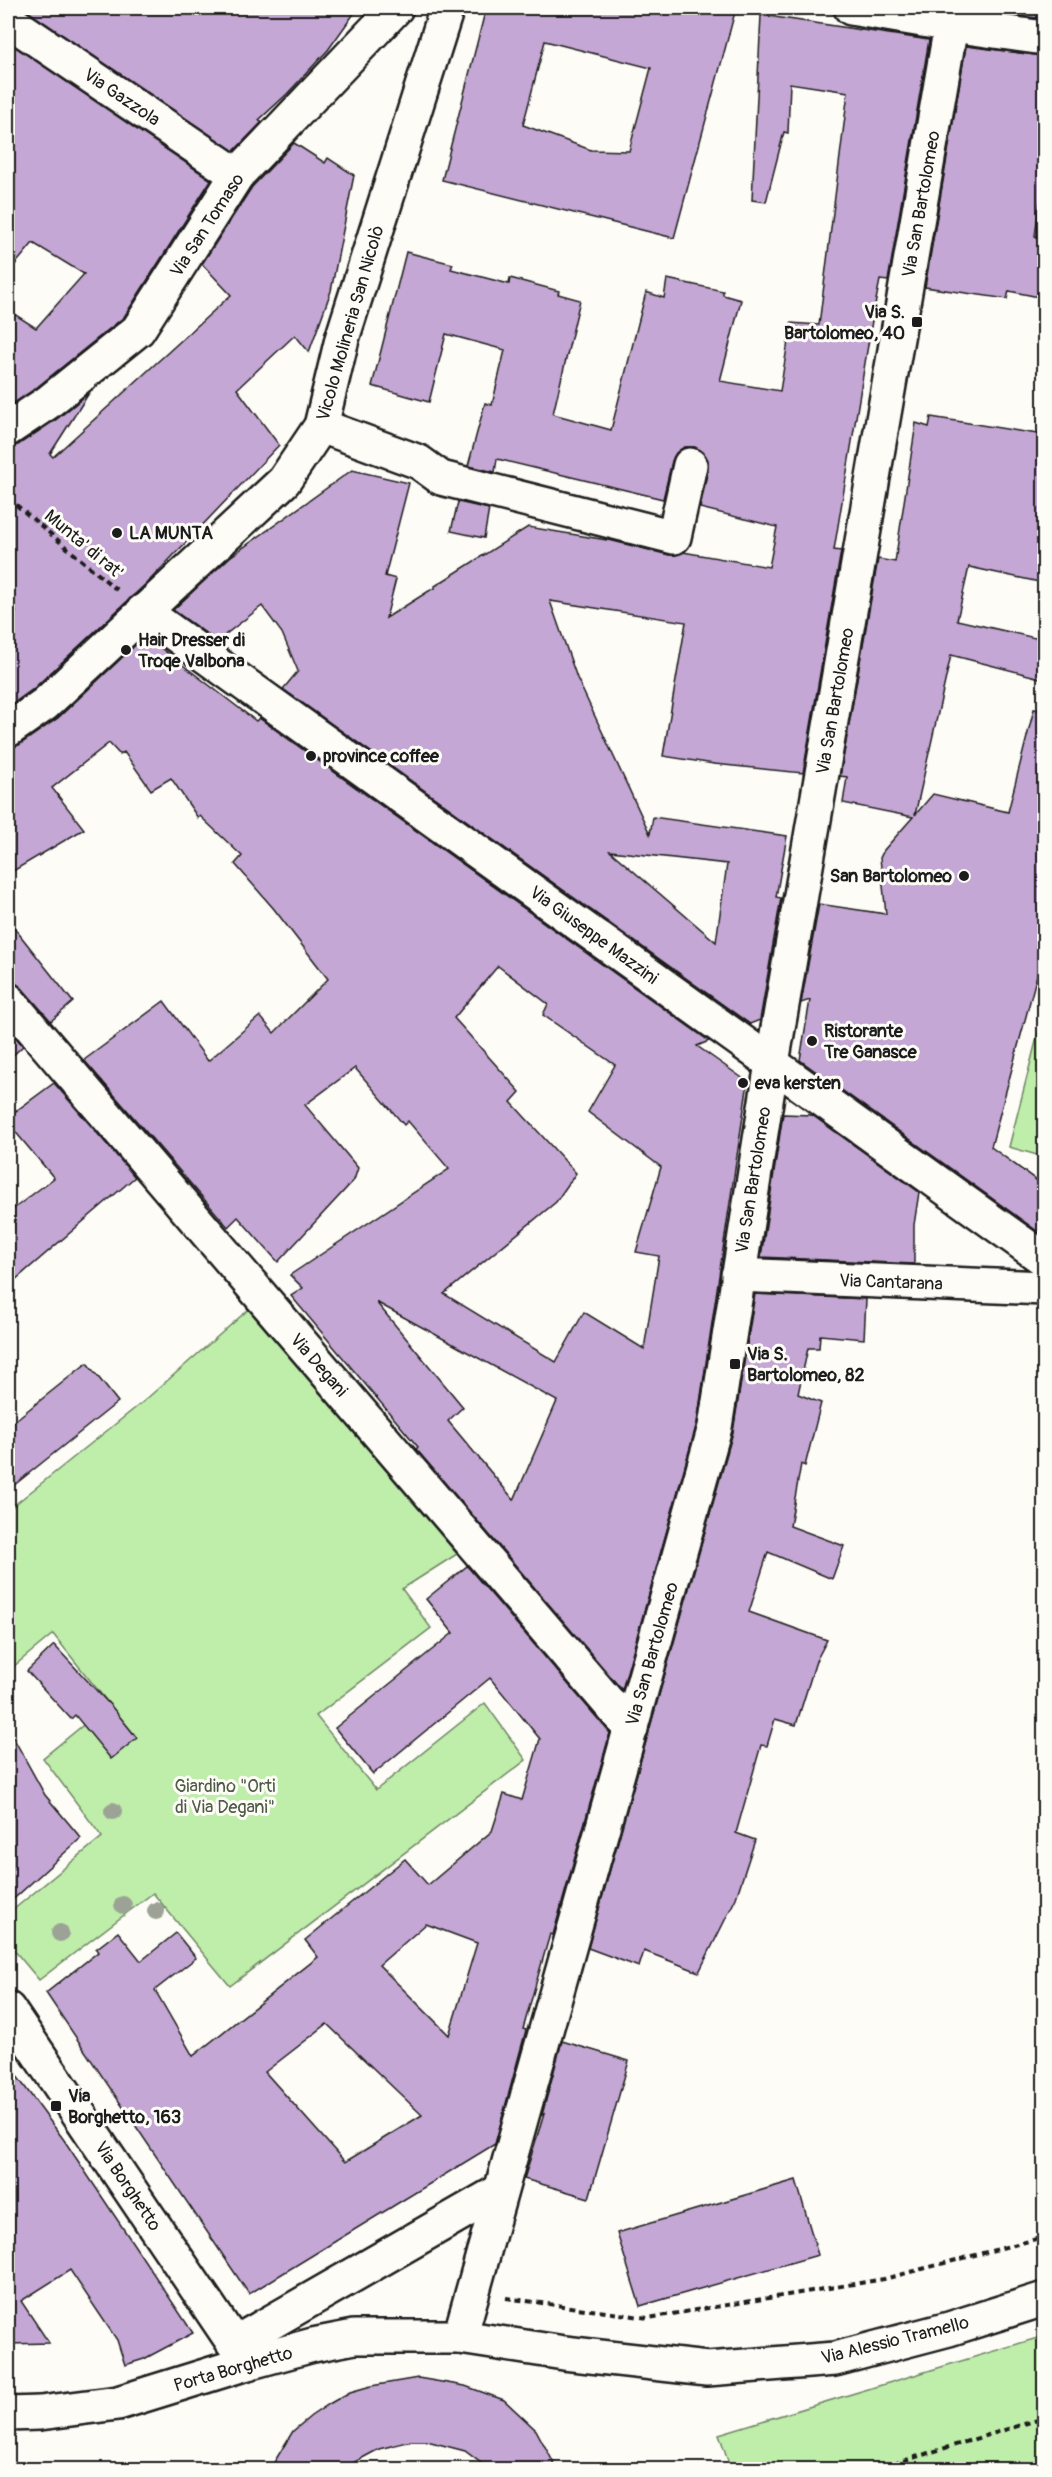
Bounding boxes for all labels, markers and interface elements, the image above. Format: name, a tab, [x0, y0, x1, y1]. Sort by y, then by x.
street label: Via Gazzola	[79, 63, 164, 131]
street label: Via San Bartolomeo	[897, 129, 946, 279]
street label: Via San Tomaso	[165, 169, 250, 281]
street label: Vicolo Molineria San Nicolò	[312, 223, 389, 424]
place label: Via S. Bartolomeo, 40	[784, 301, 905, 345]
marker: Via S. Bartolomeo, 40	[910, 315, 924, 329]
street label: Munta' di rat'	[39, 505, 128, 584]
place label: LA MUNTA	[129, 522, 213, 545]
marker: LA MUNTA	[110, 526, 124, 540]
street label: Via San Bartolomeo	[811, 626, 860, 776]
place label: Hair Dresser di Troqe Valbona	[137, 629, 245, 673]
marker: Hair Dresser di Troqe Valbona	[119, 643, 133, 657]
place label: province coffee	[323, 745, 440, 768]
marker: province coffee	[304, 749, 318, 763]
place label: San Bartolomeo	[830, 865, 952, 888]
marker: San Bartolomeo	[957, 869, 971, 883]
street label: Via Giuseppe Mazzini	[525, 881, 663, 990]
place label: Ristorante Tre Ganasce	[823, 1020, 918, 1064]
marker: Ristorante Tre Ganasce	[805, 1034, 819, 1048]
place label: eva kersten	[754, 1072, 841, 1095]
marker: eva kersten	[736, 1076, 750, 1090]
street label: Via San Bartolomeo	[731, 1105, 777, 1255]
street label: Via Cantarana	[839, 1269, 943, 1296]
street label: Via Degani	[285, 1329, 352, 1402]
place label: Via S. Bartolomeo, 82	[747, 1343, 864, 1387]
marker: Via S. Bartolomeo, 82	[728, 1357, 742, 1371]
street label: Via San Bartolomeo	[621, 1579, 684, 1729]
park label: Giardino "Orti di Via Degani"	[174, 1775, 276, 1819]
place label: Via Borghetto, 163	[68, 2085, 181, 2129]
marker: Via Borghetto, 163	[49, 2099, 63, 2113]
street label: Via Borghetto	[89, 2137, 166, 2236]
street label: Via Alessio Tramello	[819, 2311, 972, 2370]
street label: Porta Borghetto	[171, 2341, 296, 2397]

